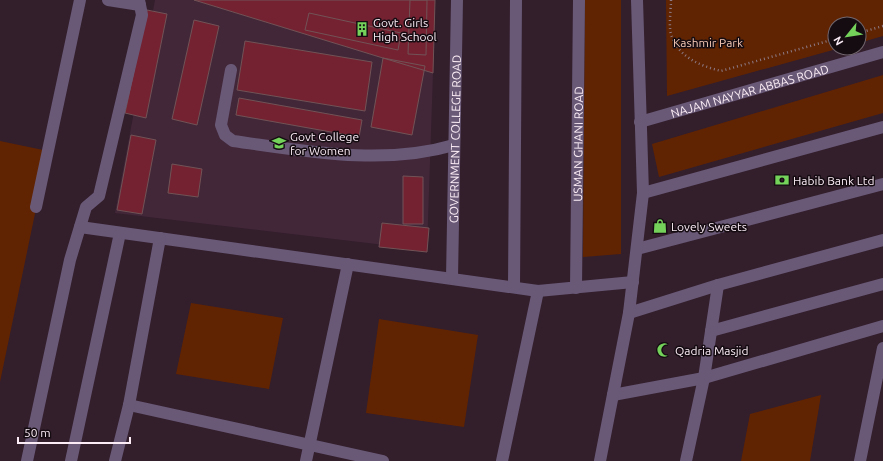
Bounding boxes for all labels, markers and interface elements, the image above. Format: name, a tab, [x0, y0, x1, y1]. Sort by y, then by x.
place label: Govt. Girls High School	[373, 16, 437, 43]
north arrow	[827, 16, 867, 56]
building icon: Govt. Girls High School	[354, 21, 370, 37]
text: N	[831, 34, 846, 48]
park label: Kashmir Park	[673, 36, 743, 49]
street label: GOVERNMENT COLLEGE ROAD	[446, 55, 463, 223]
street label: NAJAM NAYYAR ABBAS ROAD	[669, 62, 830, 119]
street label: USMAN GHANI ROAD	[570, 86, 585, 202]
place label: Govt College for Women	[290, 130, 359, 157]
school or university icon: Govt College for Women	[271, 135, 287, 151]
bank icon: Habib Bank Ltd	[774, 172, 790, 188]
place label: Habib Bank Ltd	[793, 174, 875, 187]
shop icon: Lovely Sweets	[652, 218, 668, 234]
place label: Lovely Sweets	[671, 220, 747, 233]
mosque icon: Qadria Masjid	[656, 342, 672, 358]
place label: Qadria Masjid	[675, 344, 749, 357]
scale bar	[18, 419, 130, 445]
text: 50 m	[24, 426, 51, 439]

